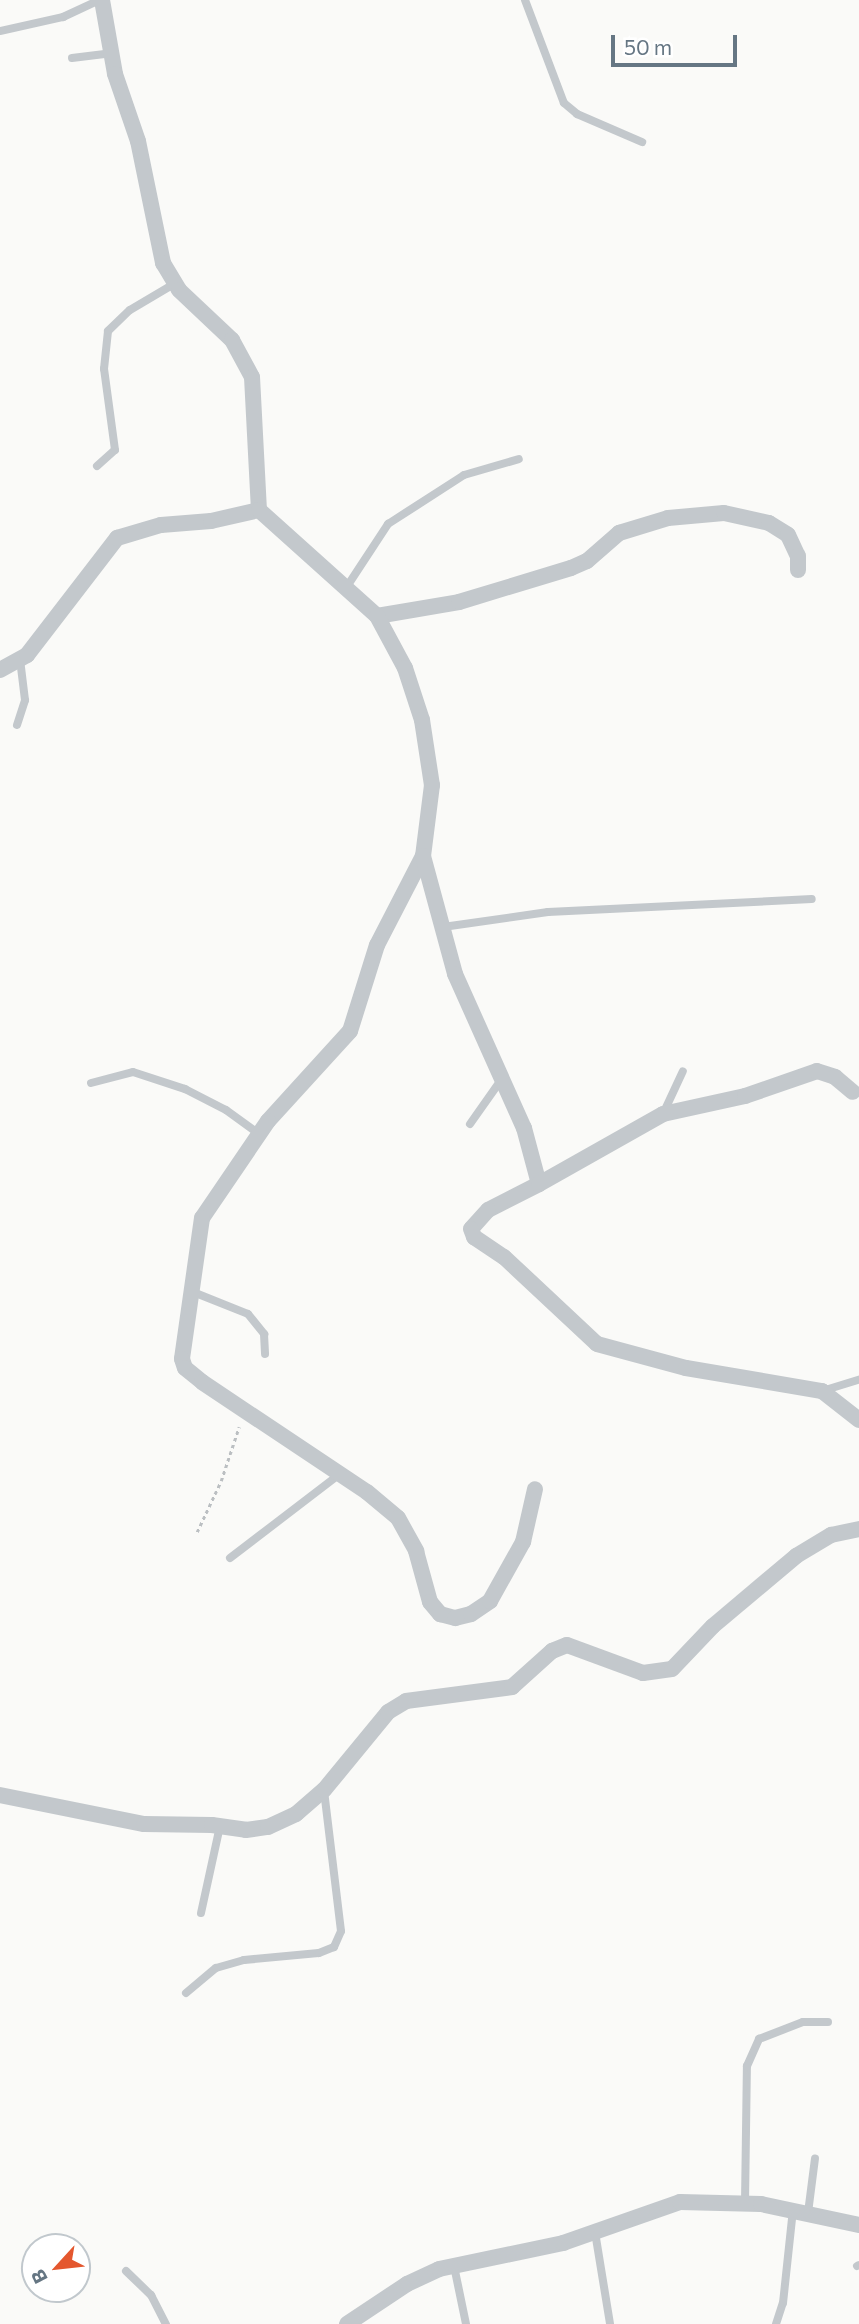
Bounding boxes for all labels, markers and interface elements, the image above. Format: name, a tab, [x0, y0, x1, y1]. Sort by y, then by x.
scale bar	[614, 21, 740, 65]
text: 50 m	[624, 34, 672, 59]
north arrow	[21, 2233, 91, 2303]
text: B	[26, 2266, 52, 2288]

